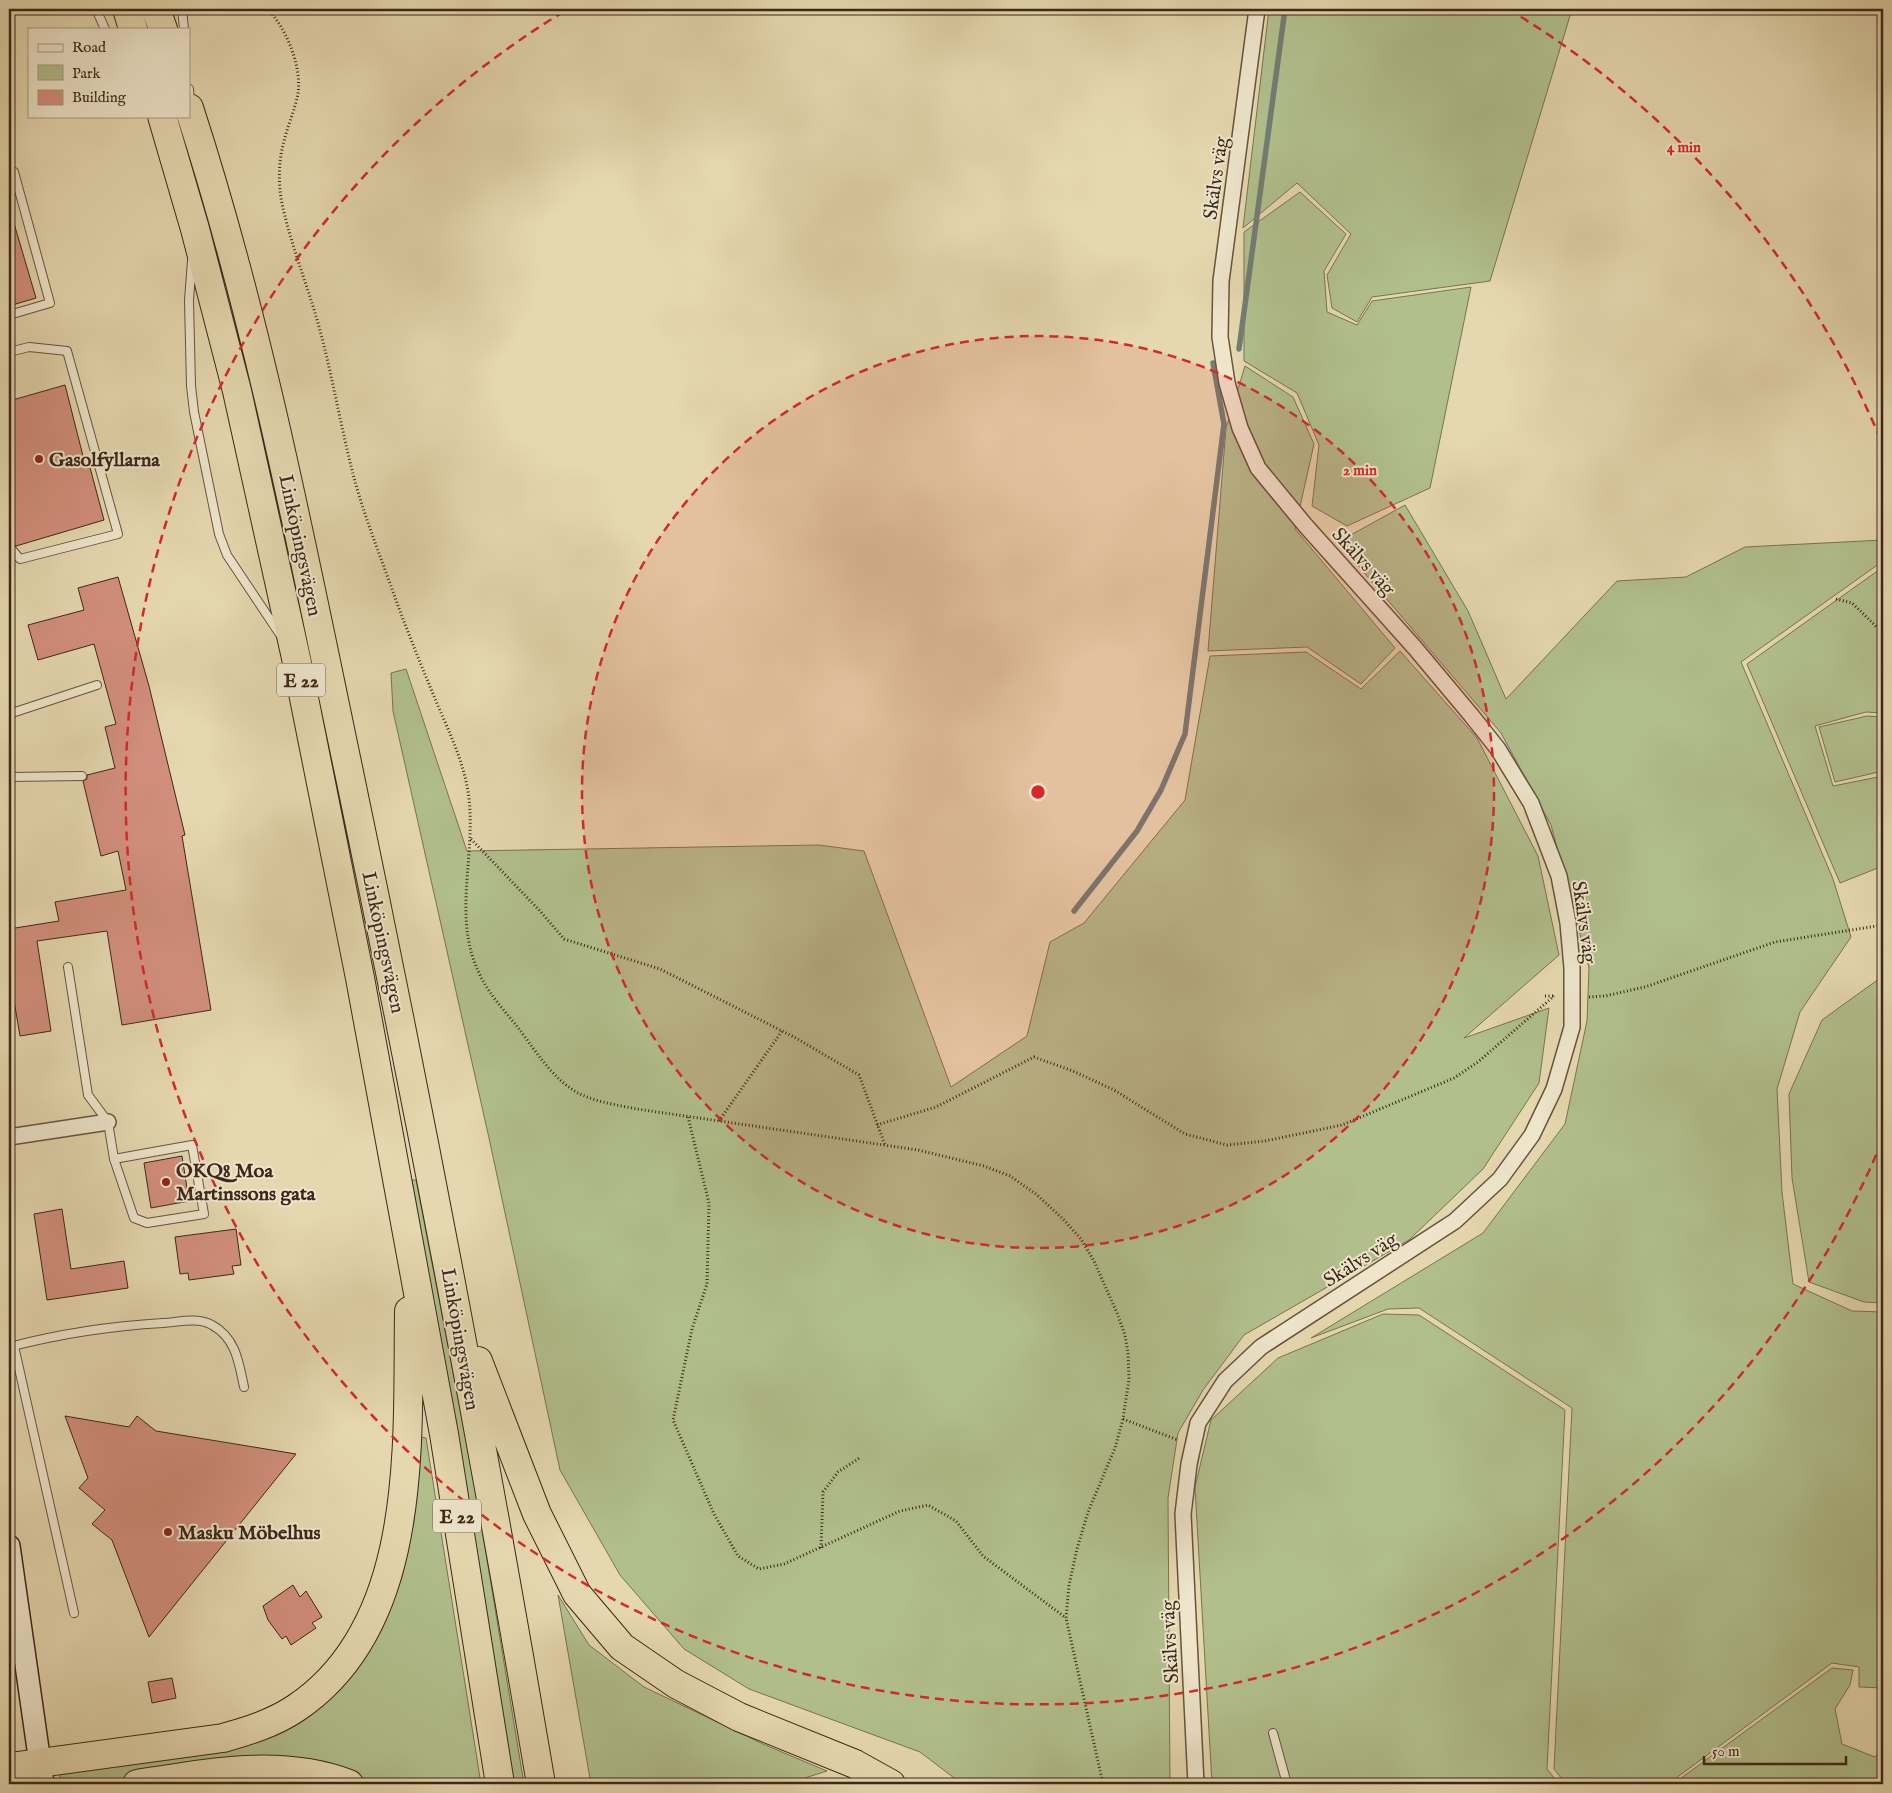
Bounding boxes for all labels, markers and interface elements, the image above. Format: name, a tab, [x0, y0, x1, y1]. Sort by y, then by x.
legend	[28, 28, 190, 118]
text: Road	[72, 38, 107, 57]
text: Park	[72, 64, 102, 83]
text: Building	[72, 88, 127, 107]
street label: Skälvs väg	[1198, 134, 1235, 221]
text: 4 min	[1667, 138, 1701, 157]
place label: Gasolfyllarna	[49, 448, 160, 473]
marker: Gasolfyllarna	[33, 453, 45, 465]
text: 2 min	[1343, 461, 1377, 480]
street label: Linköpingsvägen	[272, 472, 327, 619]
street label: Skälvs väg	[1326, 523, 1401, 602]
road number: E 22	[277, 664, 325, 696]
centre of rings	[1029, 783, 1047, 801]
street label: Linköpingsvägen	[355, 869, 410, 1016]
street label: Skälvs väg	[1565, 879, 1602, 966]
place label: OKQ8 Moa Martinssons gata	[176, 1159, 316, 1207]
marker: OKQ8 Moa Martinssons gata	[160, 1176, 172, 1188]
street label: Skälvs väg	[1319, 1226, 1404, 1293]
street label: Linköpingsvägen	[435, 1266, 484, 1413]
road number: E 22	[433, 1500, 481, 1532]
place label: Masku Möbelhus	[178, 1521, 321, 1546]
marker: Masku Möbelhus	[162, 1526, 174, 1538]
street label: Skälvs väg	[1156, 1598, 1185, 1684]
scale bar	[1704, 1733, 1847, 1765]
text: 50 m	[1712, 1742, 1740, 1761]

